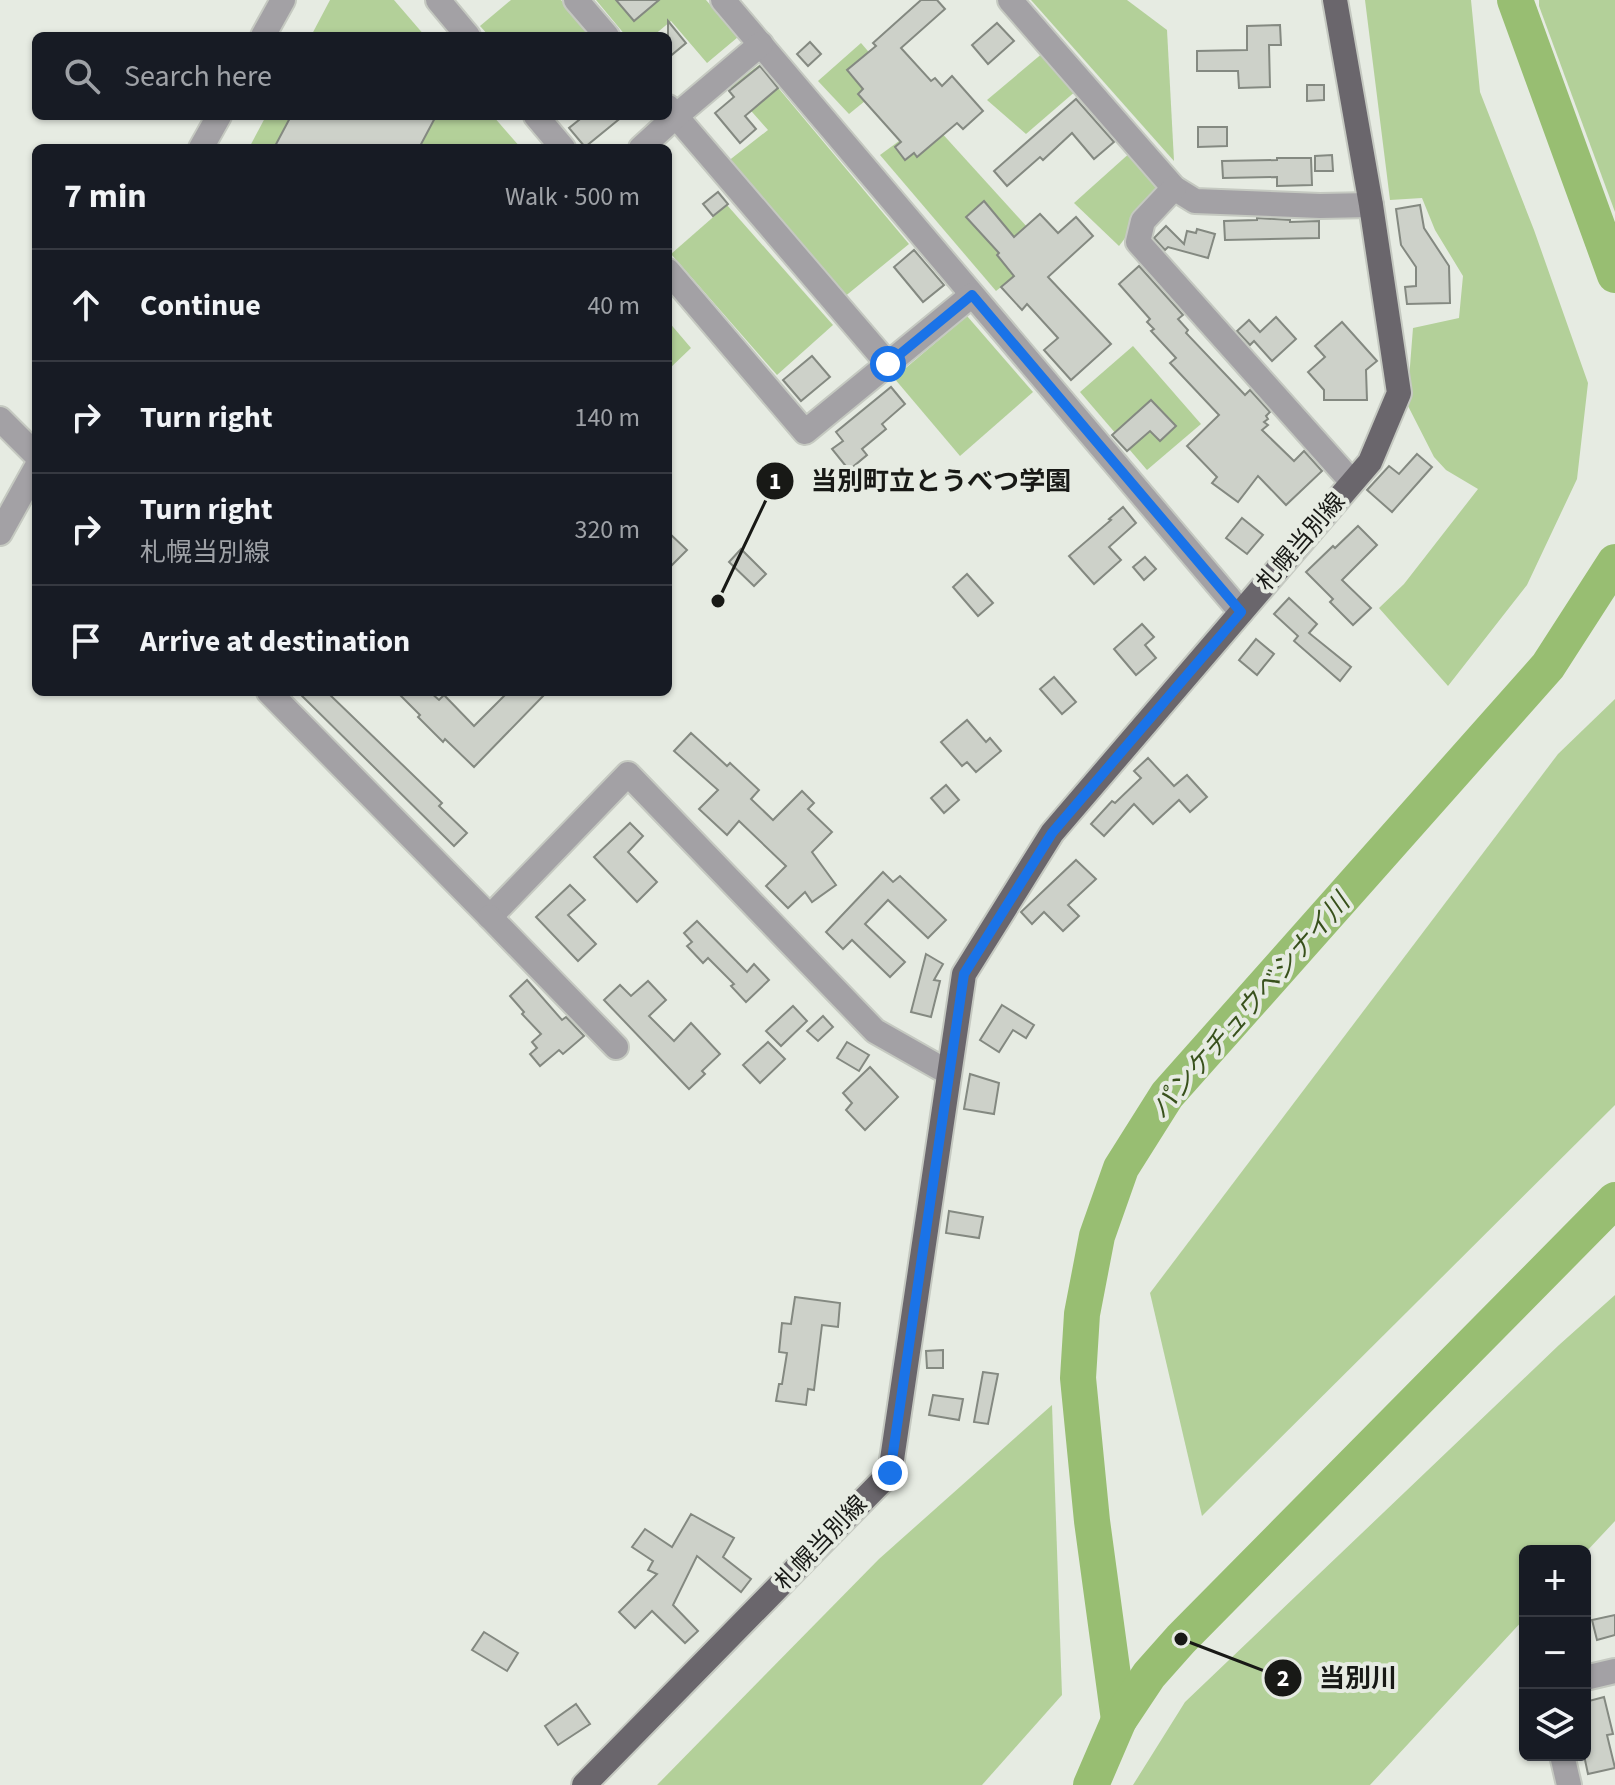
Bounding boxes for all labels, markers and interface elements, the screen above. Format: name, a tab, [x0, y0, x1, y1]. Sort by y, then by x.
search box	[32, 32, 672, 120]
icon: search	[60, 54, 104, 98]
text: Search here	[124, 55, 272, 98]
text: 7 min	[64, 172, 147, 221]
text: Walk · 500 m	[505, 178, 640, 215]
icon: ahead	[64, 283, 108, 327]
text: Continue	[140, 284, 261, 327]
text: 40 m	[587, 287, 640, 324]
route start	[870, 346, 906, 382]
icon: right	[64, 395, 108, 439]
text: Turn right	[140, 396, 272, 439]
text: 140 m	[574, 399, 640, 436]
callout: 当別町立とうべつ学園	[755, 456, 1087, 506]
text: 当別町立とうべつ学園	[811, 463, 1071, 500]
text: 1	[769, 464, 781, 499]
street label: 札幌当別線	[1248, 485, 1354, 599]
text: Turn right	[140, 488, 272, 531]
icon: right	[64, 507, 108, 551]
text: 320 m	[574, 511, 640, 548]
text: 札幌当別線	[140, 534, 270, 571]
icon: arrive	[64, 619, 108, 663]
text: Arrive at destination	[140, 620, 410, 663]
water label: パンケチュウベシナイ川	[1142, 883, 1360, 1127]
route end	[872, 1455, 908, 1491]
street label: 札幌当別線	[767, 1488, 875, 1598]
map controls	[1519, 1545, 1591, 1761]
button: +	[1519, 1545, 1591, 1617]
button: −	[1519, 1617, 1591, 1689]
callout: 当別川	[1263, 1653, 1413, 1703]
text: 当別川	[1319, 1660, 1397, 1697]
text: 2	[1277, 1661, 1289, 1696]
button: layers	[1519, 1689, 1591, 1761]

